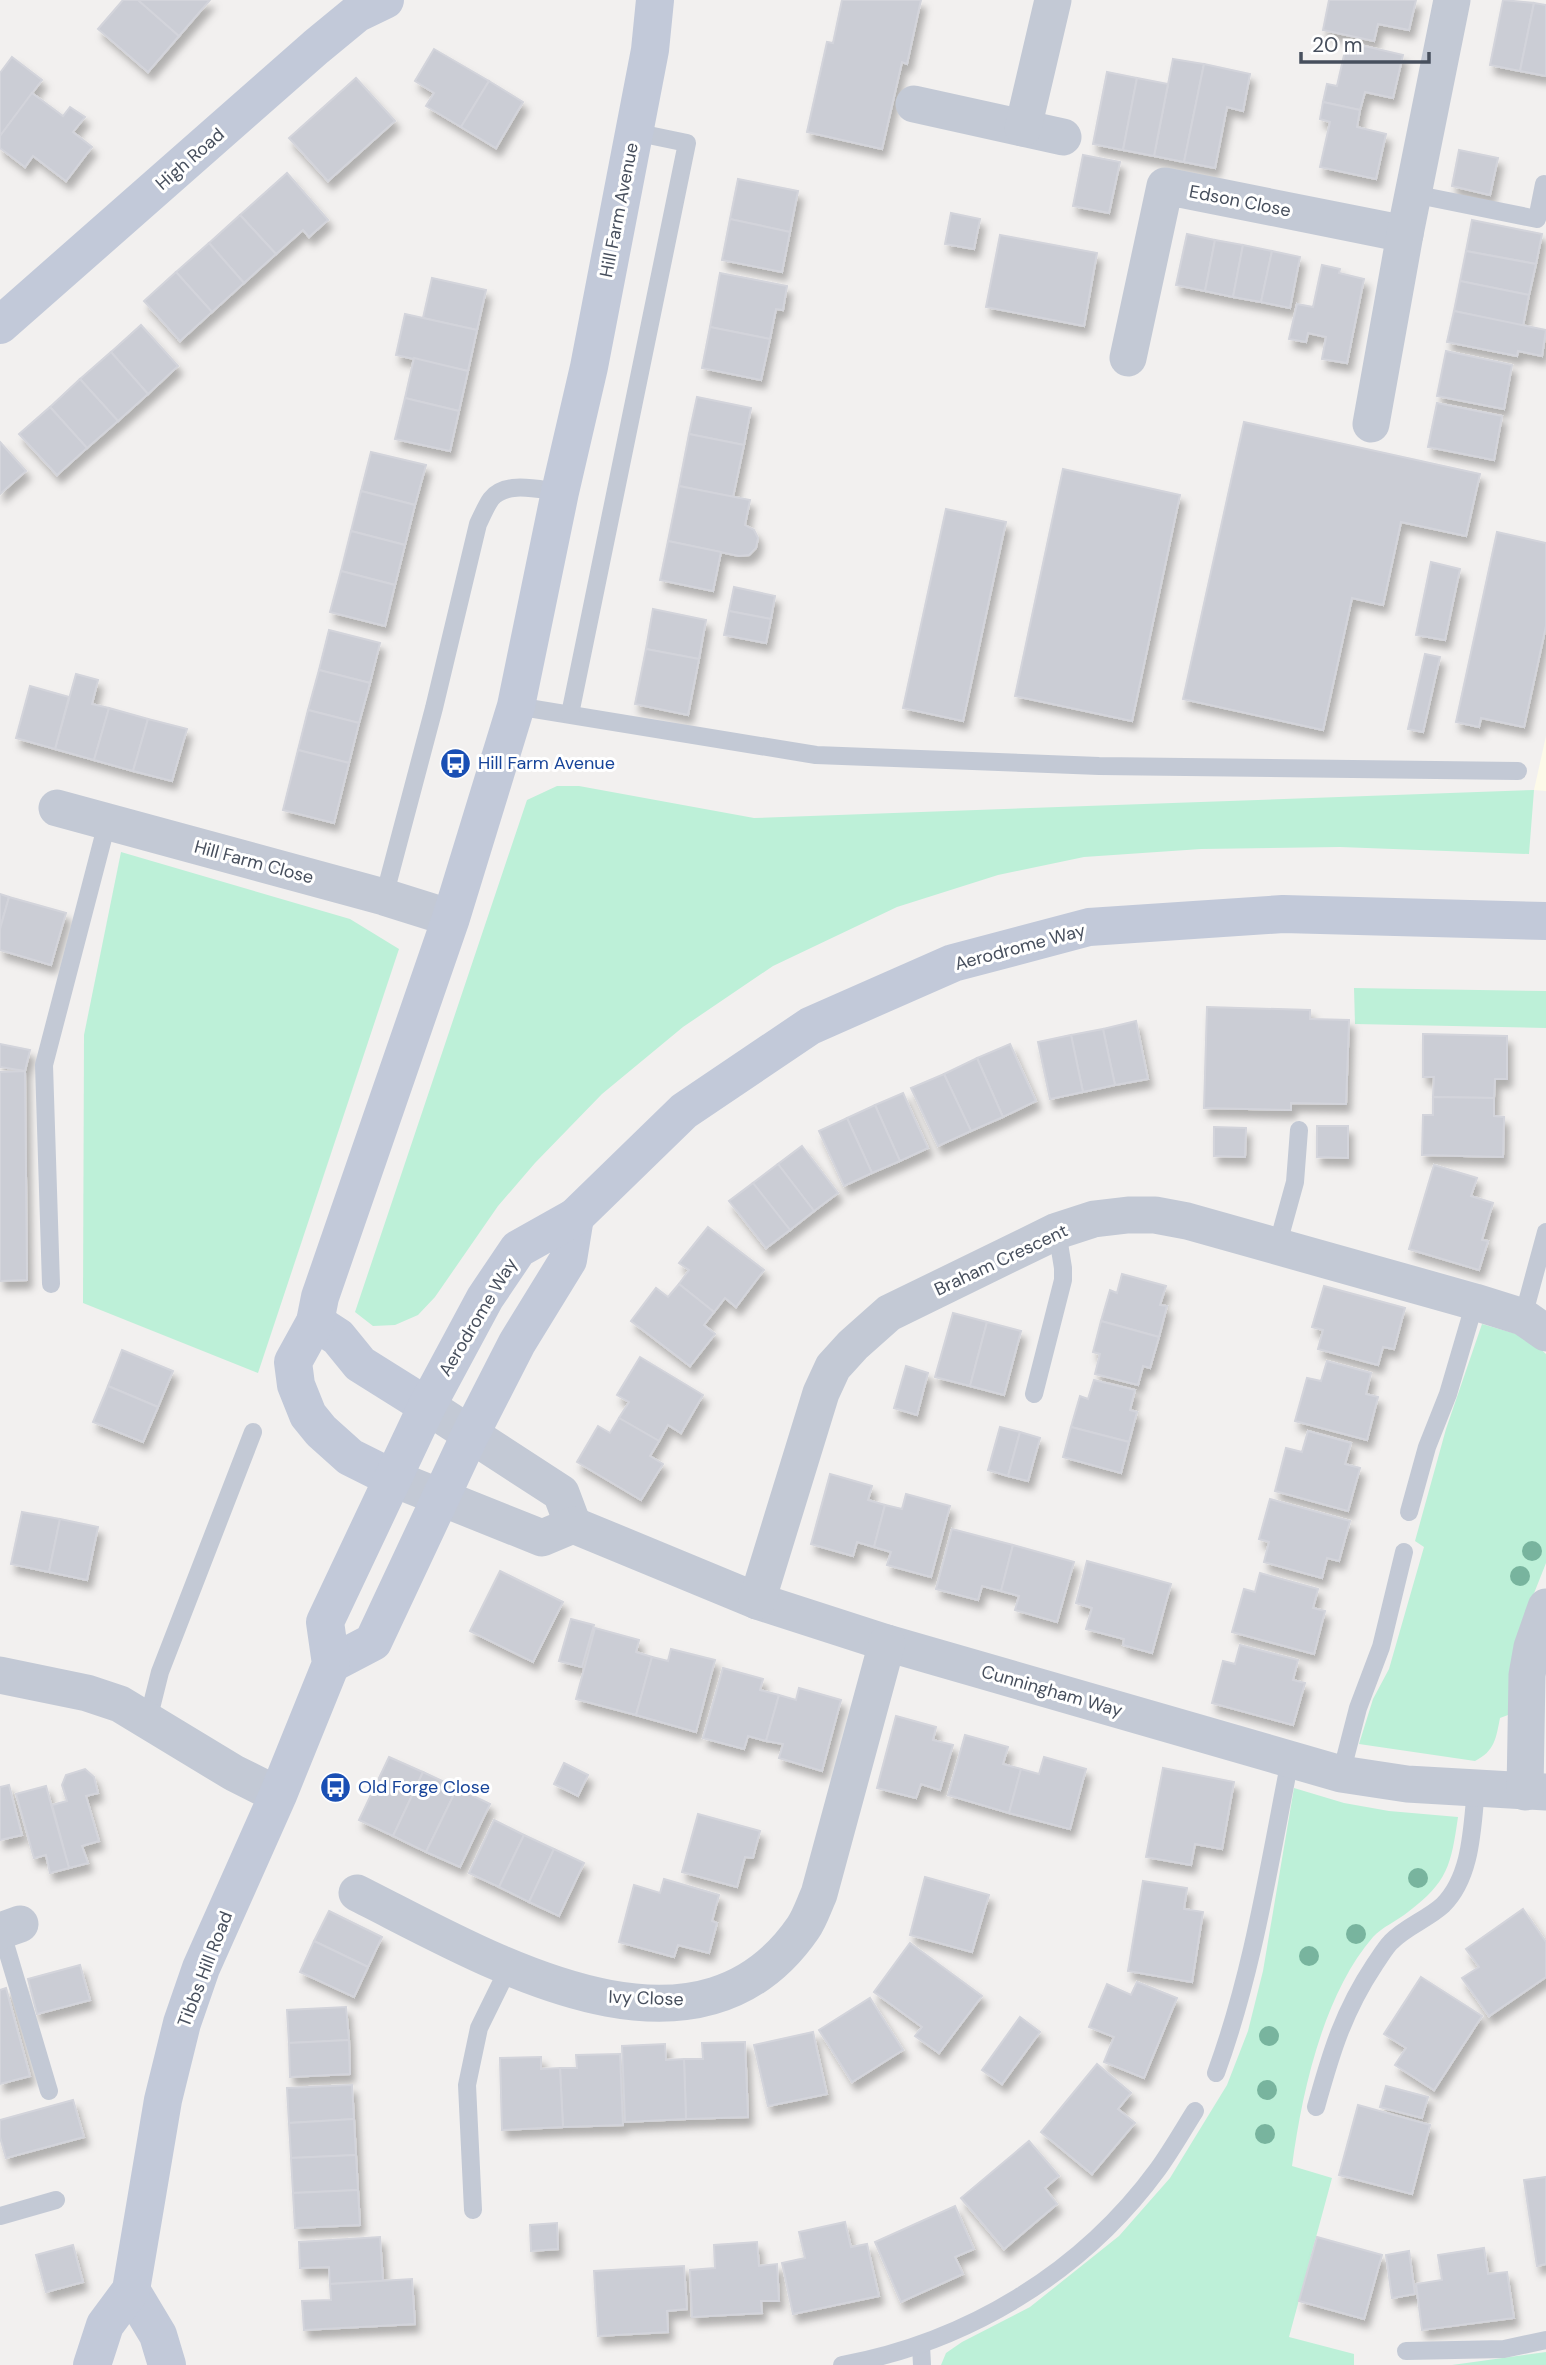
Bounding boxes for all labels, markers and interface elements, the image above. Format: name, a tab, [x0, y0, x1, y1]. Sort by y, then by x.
scale bar	[1301, 21, 1429, 65]
text: 20 m	[1312, 31, 1363, 59]
street label: High Road	[151, 122, 229, 196]
street label: Hill Farm Avenue	[594, 141, 644, 279]
street label: Edson Close	[1187, 179, 1293, 223]
bus stop icon: Hill Farm Avenue	[438, 746, 472, 780]
place label: Hill Farm Avenue	[478, 751, 615, 775]
street label: Hill Farm Close	[192, 835, 316, 889]
street label: Aerodrome Way	[952, 918, 1088, 976]
street label: Braham Crescent	[930, 1219, 1072, 1301]
street label: Aerodrome Way	[433, 1253, 523, 1381]
street label: Cunningham Way	[979, 1659, 1125, 1723]
bus stop icon: Old Forge Close	[318, 1770, 352, 1804]
place label: Old Forge Close	[358, 1775, 490, 1799]
street label: Tibbs Hill Road	[172, 1908, 238, 2030]
street label: Ivy Close	[608, 1985, 684, 2011]

